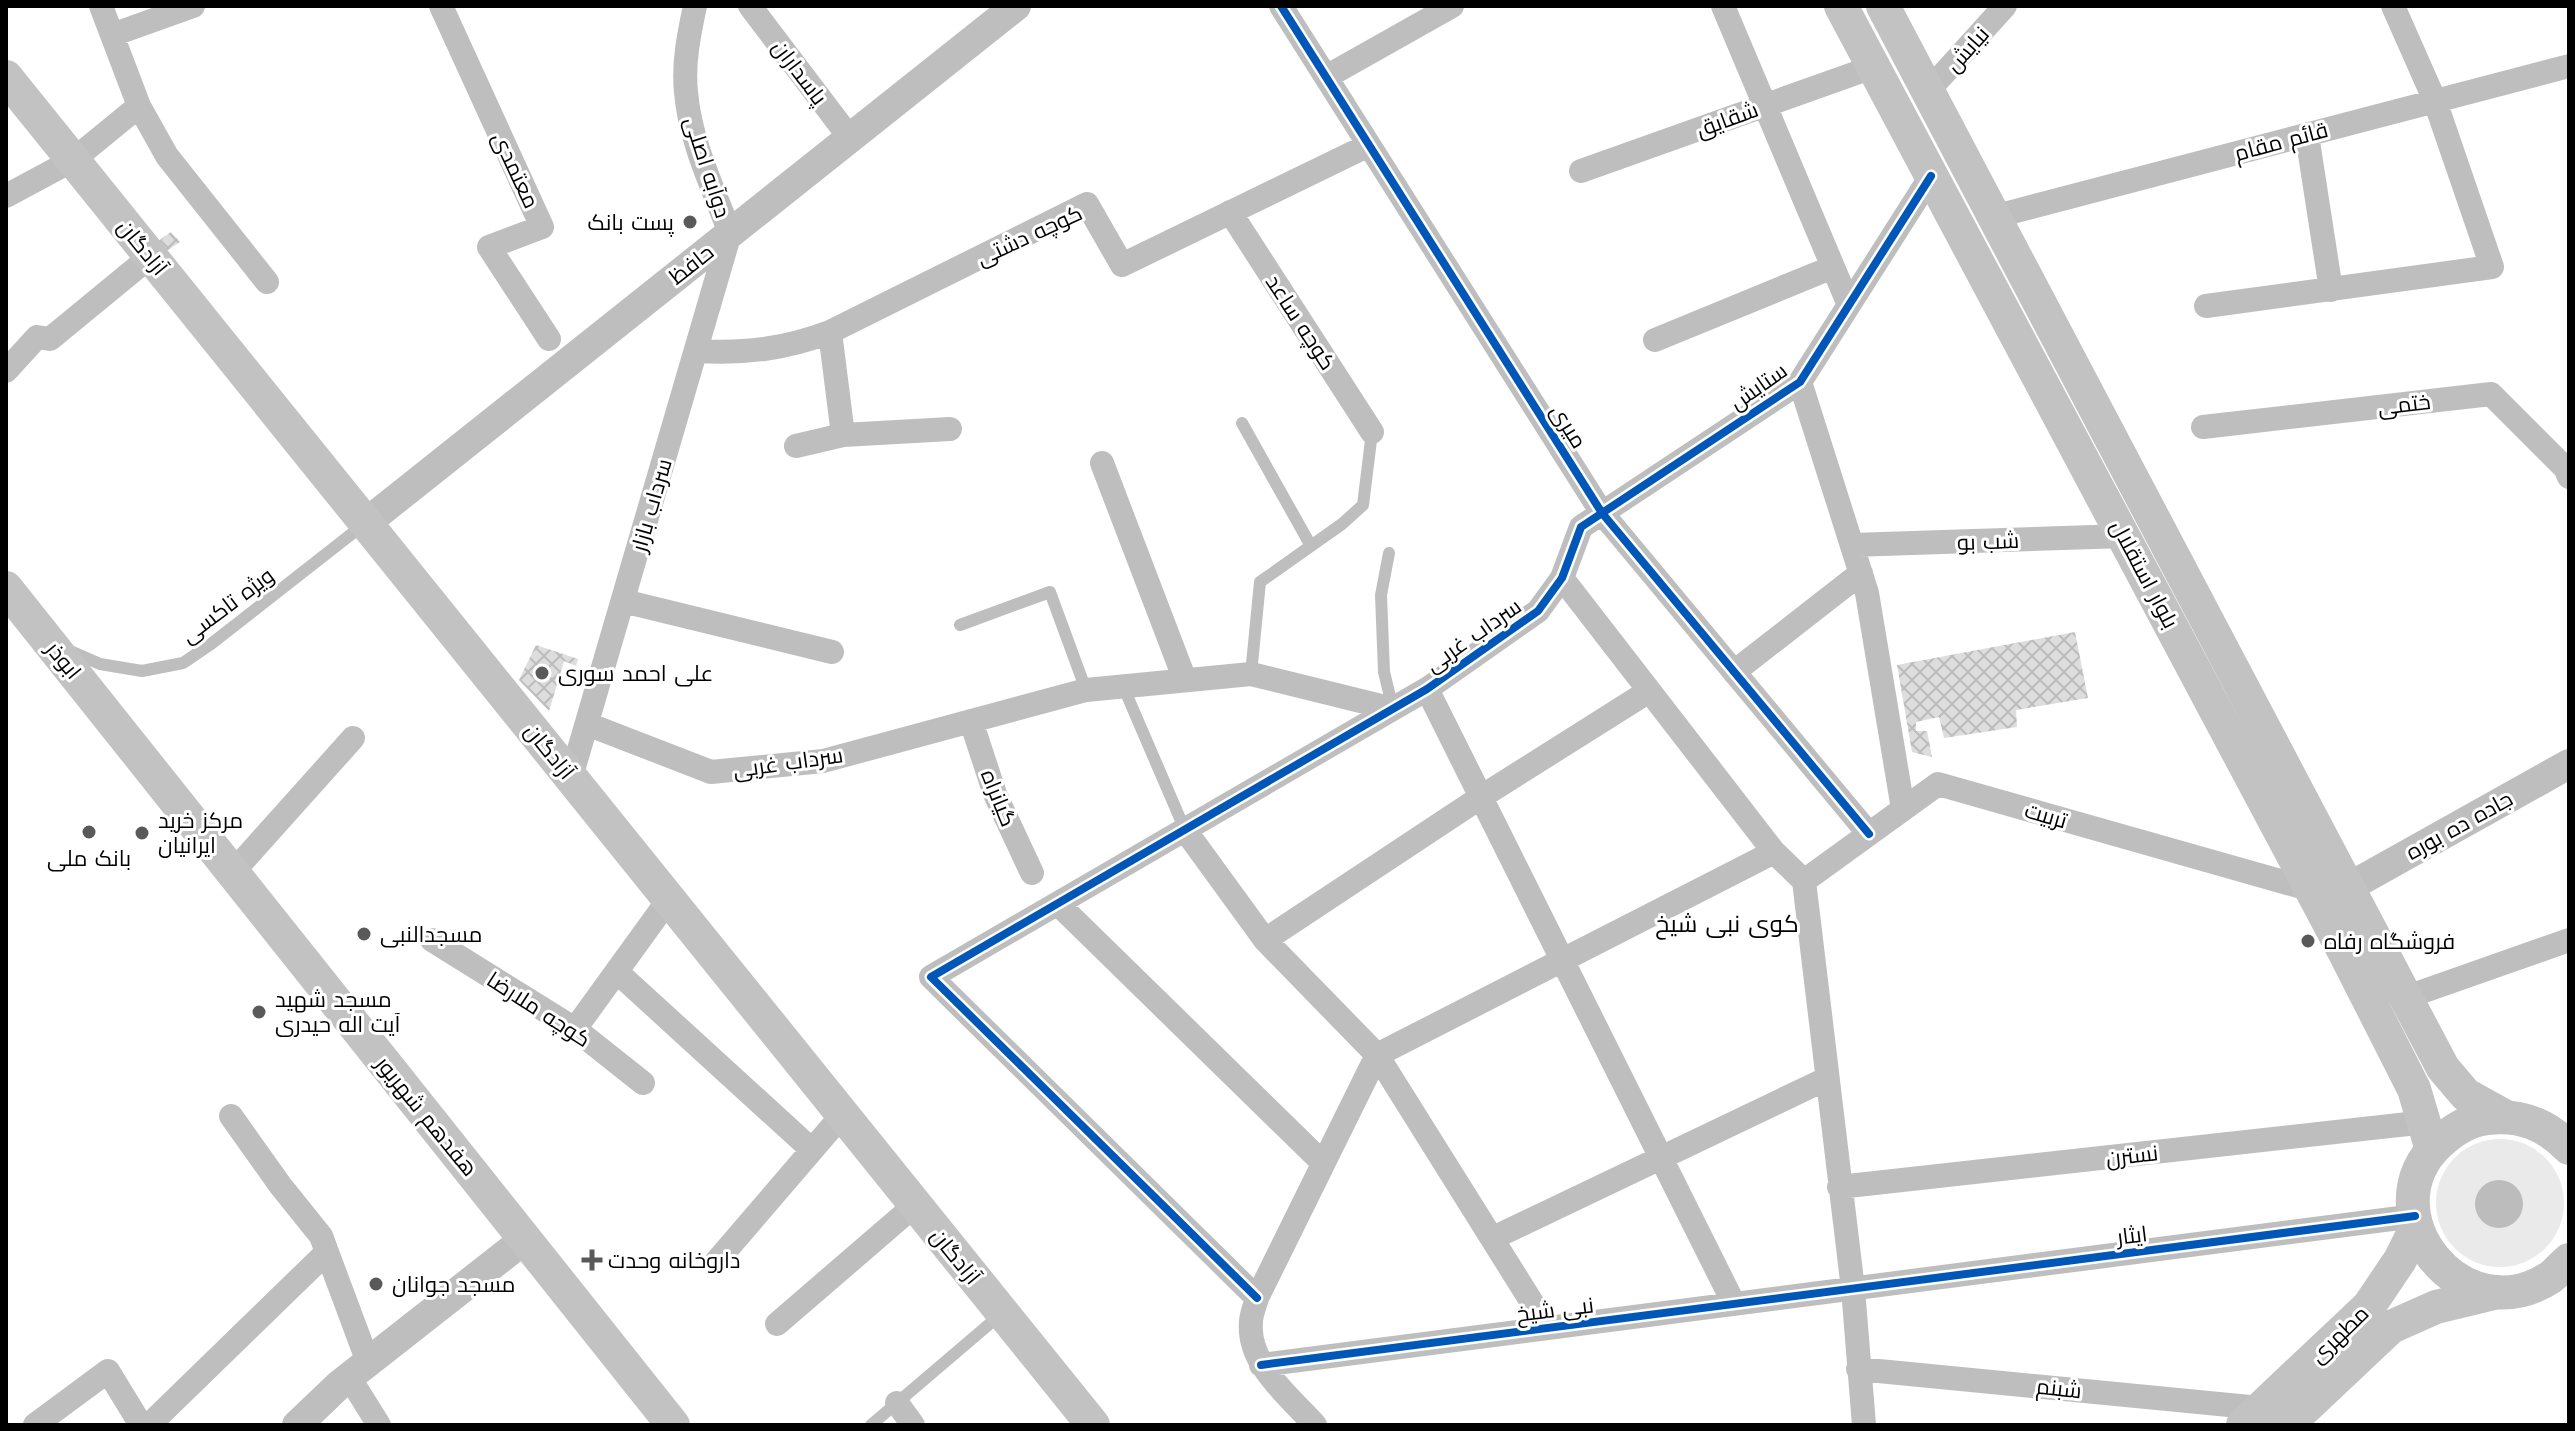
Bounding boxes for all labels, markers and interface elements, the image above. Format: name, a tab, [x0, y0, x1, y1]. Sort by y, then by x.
street label: نیایش	[1941, 22, 1995, 78]
street label: پاسداران	[766, 35, 832, 111]
street label: شقایق	[1693, 97, 1762, 143]
street label: دوآبه اصلی	[678, 113, 736, 221]
street label: قائم مقام	[2231, 117, 2332, 169]
street label: معتمدی	[487, 128, 544, 212]
street label: کوچه دشتی	[972, 200, 1087, 273]
place label: پست بانک	[588, 210, 674, 237]
marker: پست بانک	[681, 213, 699, 231]
street label: آزادگان	[113, 214, 173, 280]
street label: حافظ	[664, 239, 719, 290]
street label: کوچه ساعد	[1259, 270, 1341, 376]
street label: ستایش	[1725, 358, 1792, 416]
street label: ختمی	[2376, 389, 2432, 421]
street label: میری	[1546, 400, 1592, 453]
street label: سرداب بازار	[626, 456, 677, 557]
street label: بلوار استقلال	[2106, 516, 2183, 632]
street label: شب بو	[1956, 528, 2020, 555]
street label: ویژه تاکسی	[176, 563, 279, 649]
street label: سرداب غربی	[1421, 593, 1526, 678]
street label: ابوذر	[40, 635, 86, 684]
place label: علی احمد سوری	[558, 661, 713, 687]
marker: علی احمد سوری	[533, 664, 551, 682]
street label: آزادگان	[520, 718, 580, 784]
street label: سرداب غربی	[731, 742, 845, 784]
street label: گیانراه	[976, 766, 1021, 830]
street label: جاده ده بوره	[2402, 786, 2517, 865]
street label: تربیت	[2022, 798, 2070, 833]
place label: مرکز خرید ایرانیان	[158, 808, 243, 858]
marker: بانک ملی	[80, 823, 98, 841]
marker: مرکز خرید ایرانیان	[133, 824, 151, 842]
place label: بانک ملی	[47, 846, 131, 872]
district label: کوی نبی شیخ	[1655, 910, 1799, 940]
place label: مسجدالنبی	[380, 922, 482, 948]
marker: مسجدالنبی	[355, 925, 373, 943]
place label: فروشگاه رفاه	[2324, 929, 2455, 954]
marker: فروشگاه رفاه	[2299, 932, 2317, 950]
street label: کوچه ملارضا	[481, 967, 595, 1054]
place label: مسجد شهید آیت اله حیدری	[275, 987, 400, 1037]
marker: مسجد شهید آیت اله حیدری	[250, 1003, 268, 1021]
street label: هفدهم شهریور	[367, 1050, 482, 1183]
street label: نسترن	[2105, 1140, 2159, 1171]
street label: ایثار	[2113, 1221, 2149, 1250]
street label: آزادگان	[926, 1223, 986, 1289]
place label: داروخانه وحدت	[608, 1248, 740, 1273]
marker: داروخانه وحدت	[583, 1251, 601, 1269]
place label: مسجد جوانان	[392, 1272, 515, 1297]
marker: مسجد جوانان	[367, 1275, 385, 1293]
street label: نبی شیخ	[1515, 1292, 1595, 1329]
street label: مطهری	[2305, 1301, 2374, 1369]
street label: شبنم	[2035, 1374, 2083, 1406]

